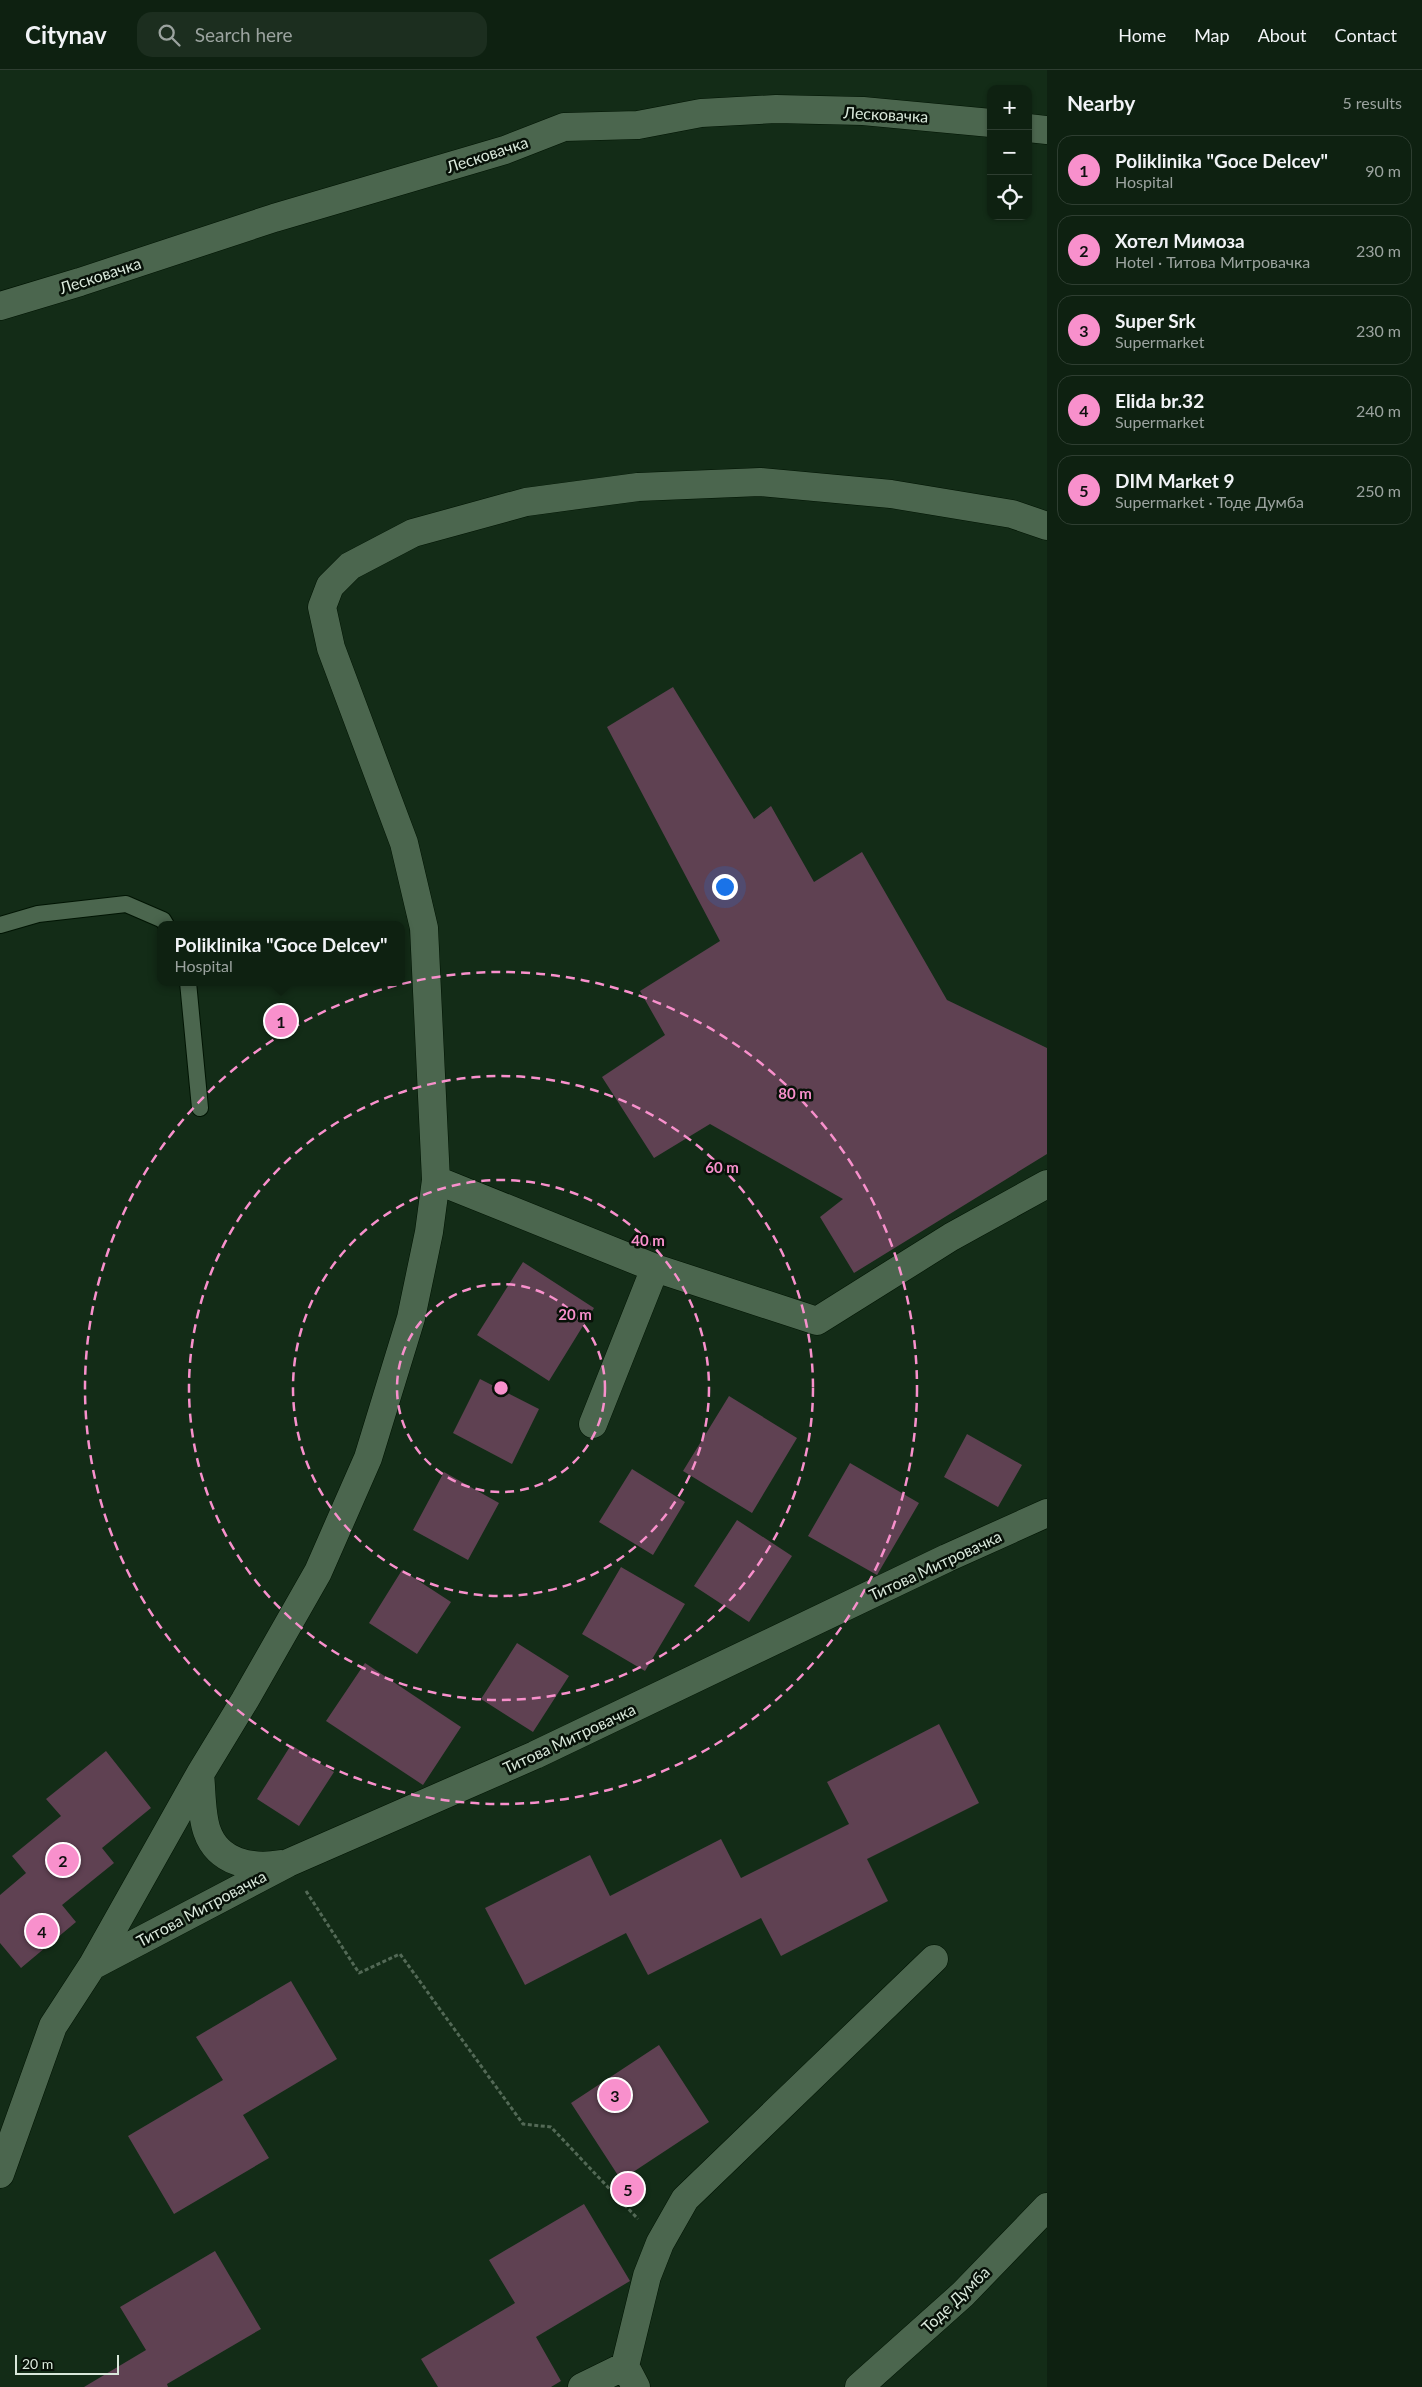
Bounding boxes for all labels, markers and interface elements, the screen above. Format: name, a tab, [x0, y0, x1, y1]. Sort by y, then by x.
search box	[137, 12, 487, 57]
text: Citynav	[25, 20, 107, 49]
icon: search	[155, 21, 183, 49]
text: Search here	[195, 23, 293, 46]
text: Home	[1118, 24, 1166, 46]
text: Map	[1194, 24, 1230, 46]
text: About	[1258, 24, 1307, 46]
text: Contact	[1335, 24, 1397, 46]
map controls	[987, 85, 1032, 220]
button: +	[987, 85, 1032, 130]
text: Nearby	[1067, 90, 1135, 115]
text: 5 results	[1342, 93, 1402, 112]
street label: Лесковачка	[842, 102, 929, 126]
button: −	[987, 130, 1032, 175]
street label: Лесковачка	[443, 132, 530, 176]
text: Poliklinika "Goce Delcev"	[1115, 149, 1328, 172]
text: 1	[1079, 161, 1089, 180]
text: 90 m	[1365, 161, 1401, 180]
text: Hospital	[1115, 172, 1173, 191]
button: locate	[987, 175, 1032, 220]
text: Хотел Мимоза	[1115, 229, 1245, 252]
text: 2	[1079, 241, 1089, 260]
text: 230 m	[1356, 241, 1401, 260]
text: Hotel · Титова Митровачка	[1115, 252, 1310, 271]
street label: Лесковачка	[56, 253, 143, 297]
text: Super Srk	[1115, 309, 1196, 332]
text: 3	[1079, 321, 1089, 340]
text: 230 m	[1356, 321, 1401, 340]
text: Supermarket	[1115, 332, 1204, 351]
text: Elida br.32	[1115, 389, 1204, 412]
text: 4	[1079, 401, 1089, 420]
text: 240 m	[1356, 401, 1401, 420]
text: Supermarket	[1115, 412, 1204, 431]
text: DIM Market 9	[1115, 469, 1235, 492]
text: 5	[1079, 481, 1089, 500]
text: 250 m	[1356, 481, 1401, 500]
text: Supermarket · Тоде Думба	[1115, 492, 1304, 511]
your location	[712, 874, 738, 900]
popup	[157, 921, 405, 986]
text: Poliklinika "Goce Delcev"	[175, 933, 387, 956]
text: Hospital	[175, 956, 233, 975]
pin: 1	[265, 1002, 297, 1040]
text: 80 m	[778, 1084, 812, 1102]
text: 60 m	[705, 1158, 739, 1176]
text: 40 m	[631, 1231, 665, 1249]
text: 20 m	[558, 1305, 592, 1323]
centre of rings	[492, 1379, 510, 1397]
street label: Титова Митровачка	[866, 1526, 1004, 1604]
street label: Титова Митровачка	[500, 1699, 638, 1777]
pin: 2	[47, 1841, 79, 1879]
street label: Титова Митровачка	[133, 1866, 269, 1950]
pin: 4	[26, 1912, 58, 1950]
pin: 3	[599, 2076, 631, 2114]
pin: 5	[612, 2170, 644, 2208]
street label: Тоде Думба	[917, 2262, 993, 2336]
scale bar	[15, 2352, 119, 2375]
text: 20 m	[22, 2355, 53, 2372]

